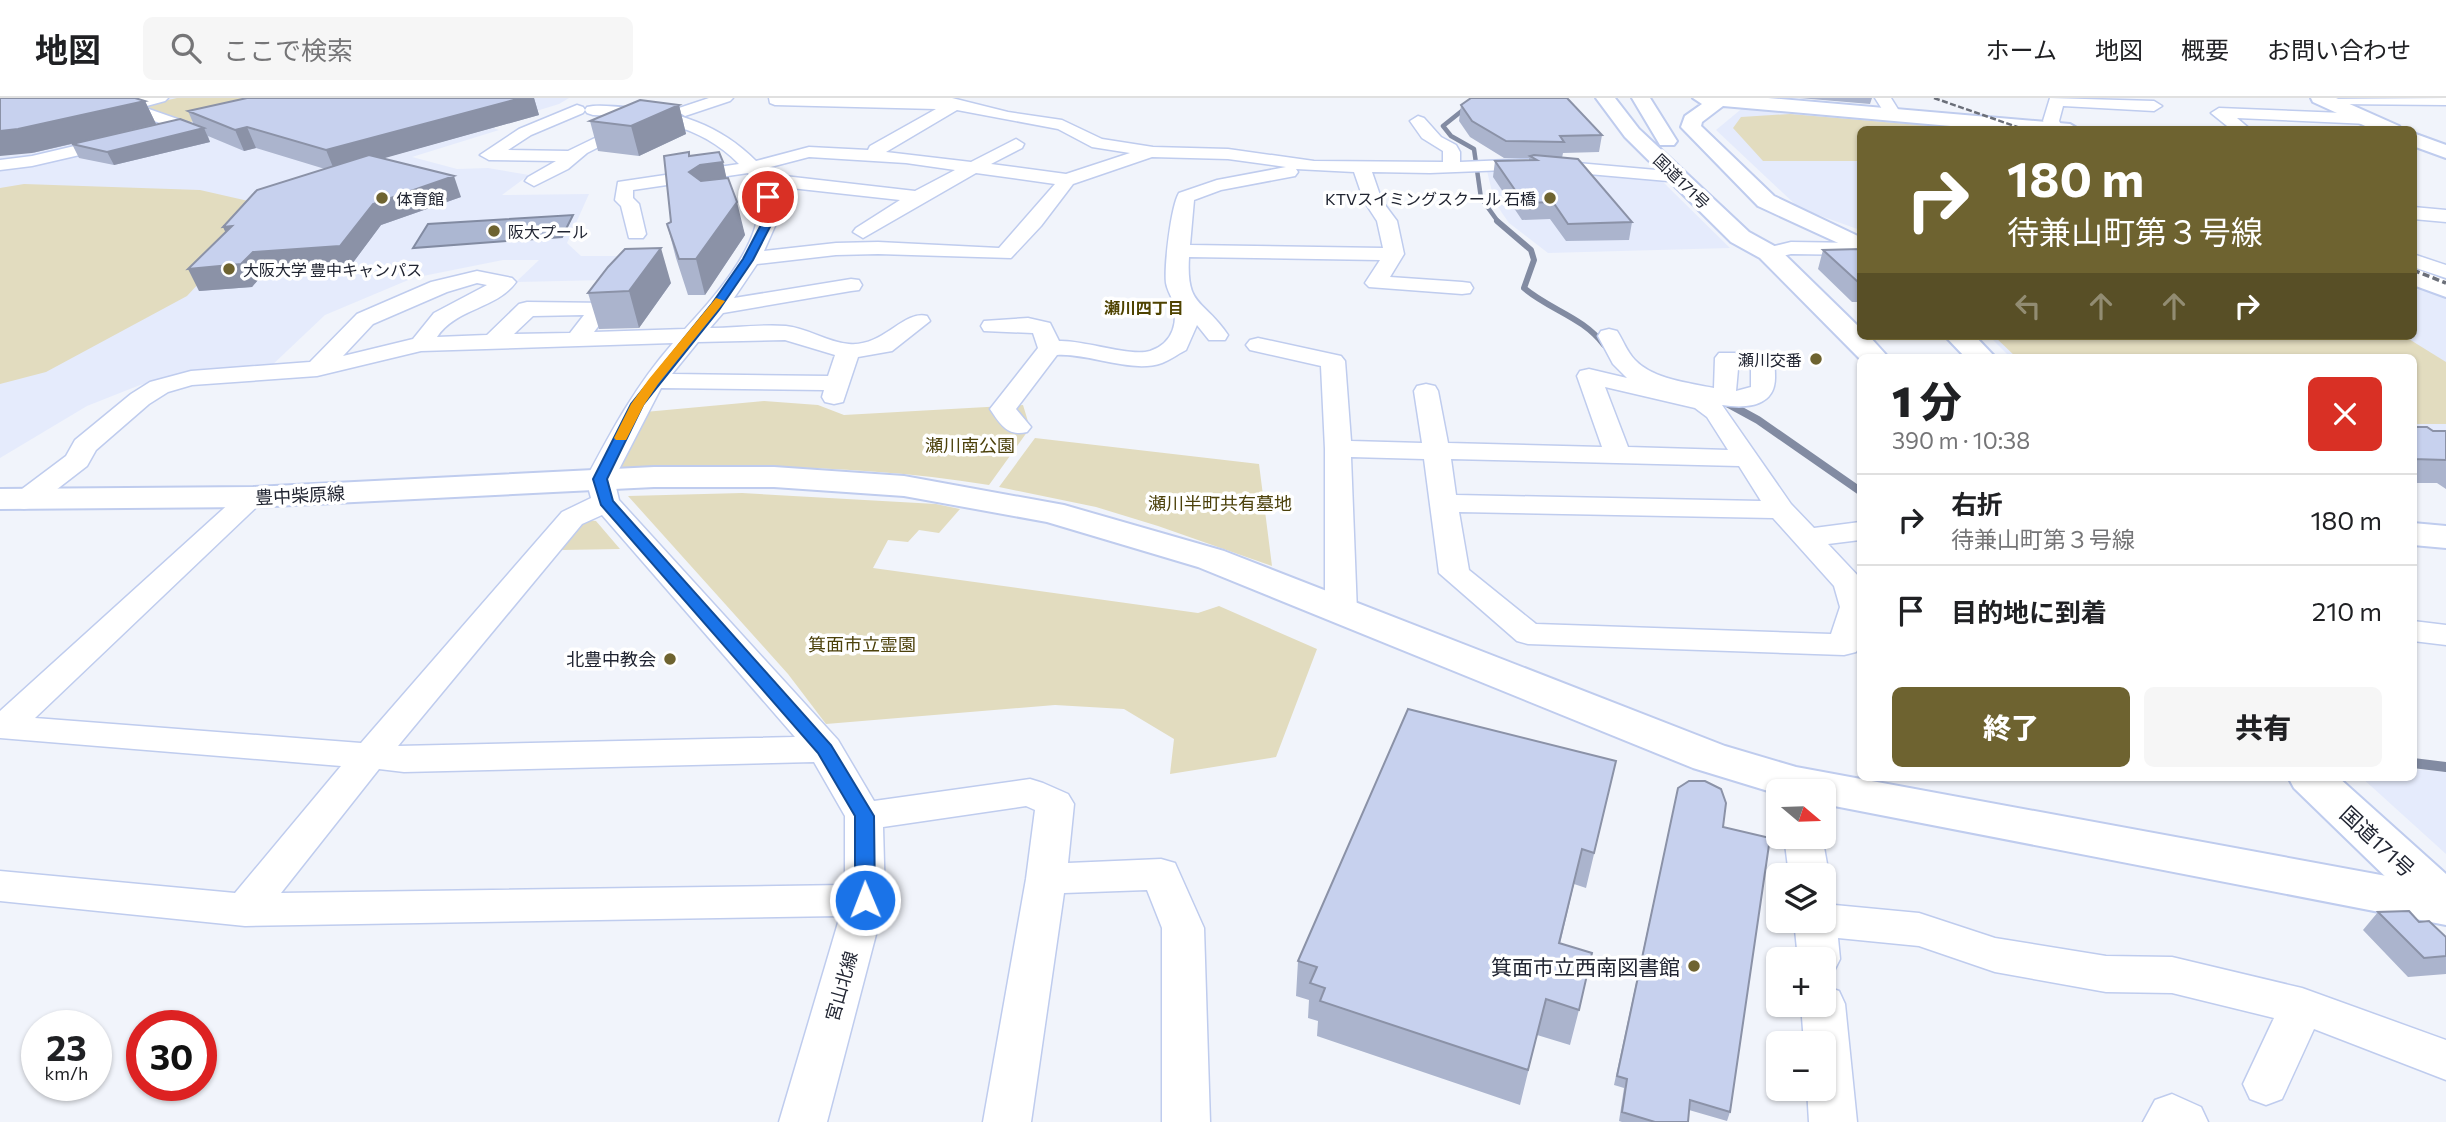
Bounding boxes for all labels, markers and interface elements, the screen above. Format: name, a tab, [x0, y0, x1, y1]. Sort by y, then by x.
search box	[143, 17, 633, 80]
text: 地図	[35, 28, 101, 69]
icon: search	[167, 29, 205, 67]
text: ここで検索	[223, 34, 353, 65]
text: ホーム	[1986, 35, 2057, 64]
text: 地図	[2095, 35, 2143, 64]
text: 概要	[2181, 35, 2229, 64]
text: お問い合わせ	[2267, 35, 2411, 64]
text: 180 m	[2007, 147, 2144, 207]
street label: 国道171号	[1650, 150, 1714, 212]
icon: right	[1892, 154, 1983, 245]
pin	[738, 167, 798, 227]
icon: arrive	[749, 178, 787, 216]
place label: 体育館	[396, 189, 444, 208]
place label: KTVスイミングスクール 石橋	[1325, 189, 1536, 208]
marker: 体育館	[374, 190, 390, 206]
marker: KTVスイミングスクール 石橋	[1542, 190, 1558, 206]
text: 待兼山町第３号線	[2007, 211, 2263, 251]
place label: 阪大プール	[508, 222, 588, 241]
marker: 阪大プール	[486, 223, 502, 239]
place label: 大阪大学 豊中キャンパス	[243, 260, 422, 279]
marker: 大阪大学 豊中キャンパス	[221, 261, 237, 277]
icon: left	[2009, 287, 2047, 325]
icon: ahead	[2082, 287, 2120, 325]
icon: ahead	[2155, 287, 2193, 325]
icon: right	[2228, 287, 2266, 325]
district label: 瀬川四丁目	[1104, 298, 1184, 317]
place label: 瀬川交番	[1738, 350, 1802, 369]
marker: 瀬川交番	[1808, 351, 1824, 367]
text: 1 分	[1892, 374, 1962, 426]
button: close	[2308, 377, 2382, 451]
text: 390 m · 10:38	[1892, 426, 2030, 454]
park label: 瀬川南公園	[925, 434, 1015, 456]
street label: 豊中柴原線	[254, 482, 346, 508]
text: 右折	[1951, 488, 2003, 519]
park label: 瀬川半町共有墓地	[1148, 492, 1292, 514]
icon: right	[1892, 501, 1930, 539]
text: 180 m	[2310, 504, 2382, 535]
text: 待兼山町第３号線	[1951, 525, 2135, 553]
icon: arrive	[1892, 592, 1930, 630]
text: 210 m	[2312, 595, 2382, 626]
text: 目的地に到着	[1951, 596, 2107, 627]
park label: 箕面市立霊園	[808, 633, 916, 655]
place label: 北豊中教会	[566, 648, 656, 670]
marker: 北豊中教会	[662, 651, 678, 667]
button: 終了	[1892, 687, 2130, 767]
button: 共有	[2144, 687, 2382, 767]
north arrow	[1766, 779, 1836, 849]
map controls	[1766, 779, 1836, 1101]
street label: 国道171号	[2336, 800, 2420, 882]
position arrow	[828, 863, 902, 937]
button: layers	[1766, 863, 1836, 933]
button: +	[1766, 947, 1836, 1017]
street label: 宮山北線	[821, 948, 861, 1024]
place label: 箕面市立西南図書館	[1491, 954, 1680, 979]
marker: 箕面市立西南図書館	[1686, 958, 1702, 974]
speed limit sign: 30	[126, 1010, 217, 1101]
text: 23	[46, 1025, 87, 1068]
button: −	[1766, 1031, 1836, 1101]
text: km/h	[45, 1062, 88, 1084]

